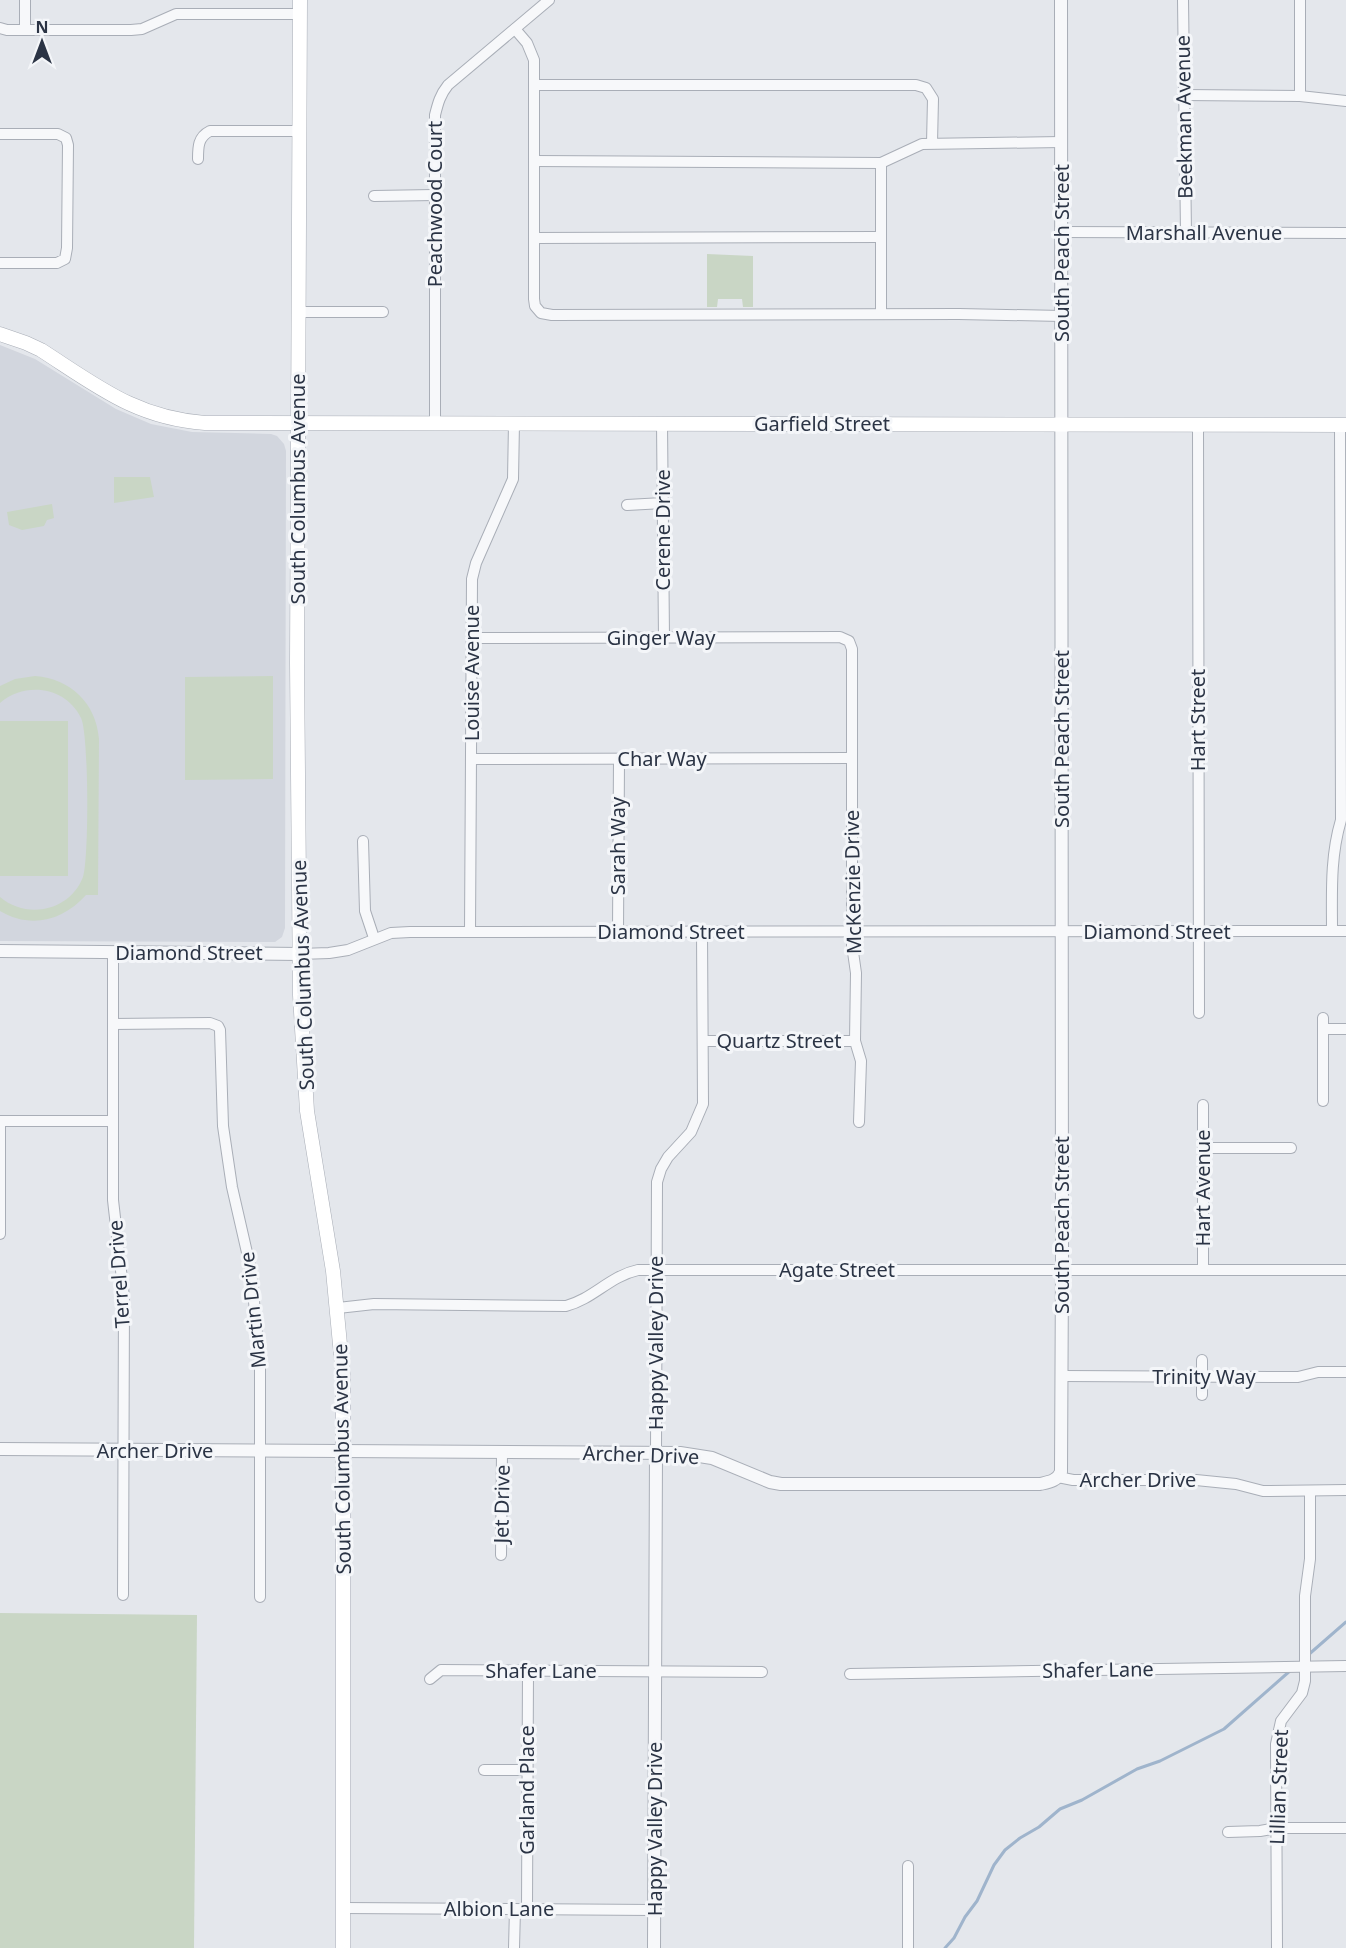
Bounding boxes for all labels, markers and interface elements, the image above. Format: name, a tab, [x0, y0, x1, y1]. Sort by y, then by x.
north arrow	[12, 12, 72, 72]
text: N	[35, 16, 49, 38]
street label: Beekman Avenue	[1169, 35, 1198, 199]
street label: Peachwood Court	[421, 121, 448, 287]
street label: South Peach Street	[1048, 164, 1075, 342]
street label: Marshall Avenue	[1126, 219, 1282, 246]
street label: South Columbus Avenue	[284, 374, 311, 604]
street label: Garfield Street	[754, 410, 890, 437]
street label: Cerene Drive	[649, 469, 676, 591]
street label: Louise Avenue	[458, 605, 485, 741]
street label: Ginger Way	[607, 624, 716, 651]
street label: South Peach Street	[1048, 650, 1075, 828]
street label: Hart Street	[1184, 669, 1211, 771]
street label: Char Way	[617, 745, 707, 772]
street label: Sarah Way	[604, 796, 631, 895]
street label: McKenzie Drive	[838, 810, 867, 954]
street label: South Columbus Avenue	[285, 859, 320, 1091]
street label: Diamond Street	[597, 918, 745, 945]
street label: Diamond Street	[1083, 918, 1231, 945]
street label: Diamond Street	[115, 939, 263, 966]
street label: Quartz Street	[716, 1027, 842, 1054]
street label: Hart Avenue	[1189, 1130, 1216, 1246]
street label: South Peach Street	[1048, 1136, 1075, 1314]
street label: Terrel Drive	[101, 1219, 136, 1329]
street label: Martin Drive	[233, 1250, 272, 1370]
street label: Happy Valley Drive	[642, 1256, 669, 1430]
street label: Agate Street	[779, 1256, 895, 1283]
street label: South Columbus Avenue	[326, 1343, 357, 1575]
street label: Trinity Way	[1152, 1363, 1256, 1390]
street label: Archer Drive	[97, 1437, 213, 1464]
street label: Archer Drive	[582, 1439, 700, 1470]
street label: Jet Drive	[487, 1464, 516, 1546]
street label: Archer Drive	[1080, 1466, 1196, 1493]
street label: Shafer Lane	[1042, 1655, 1154, 1684]
street label: Shafer Lane	[485, 1657, 597, 1684]
street label: Garland Place	[513, 1725, 540, 1855]
street label: Lillian Street	[1263, 1729, 1294, 1845]
street label: Happy Valley Drive	[641, 1742, 668, 1916]
street label: Albion Lane	[444, 1895, 554, 1922]

